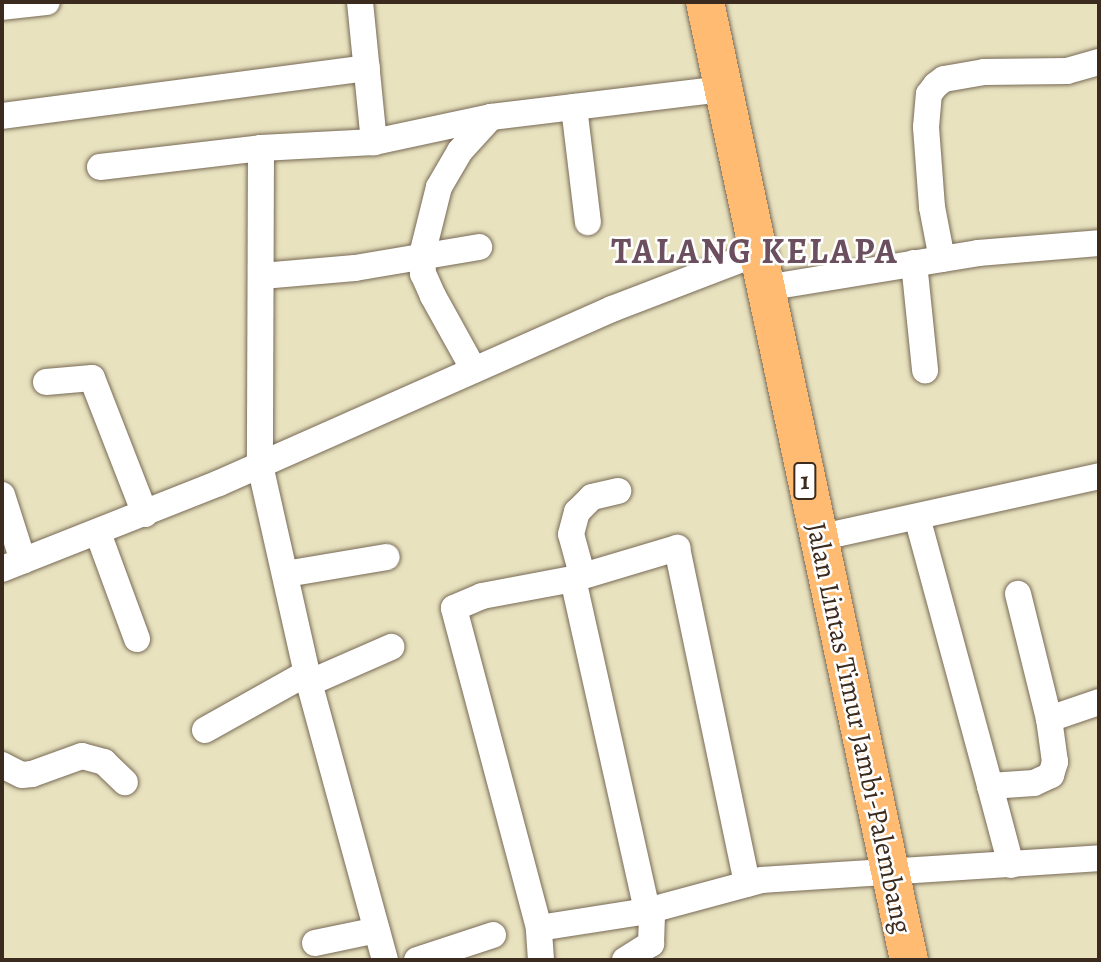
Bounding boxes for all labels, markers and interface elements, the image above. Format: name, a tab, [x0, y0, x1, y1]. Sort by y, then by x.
district label: TALANG KELAPA	[613, 230, 897, 272]
road number: 1	[793, 458, 817, 503]
street label: Jalan Lintas Timur Jambi-Palembang	[799, 519, 919, 937]

